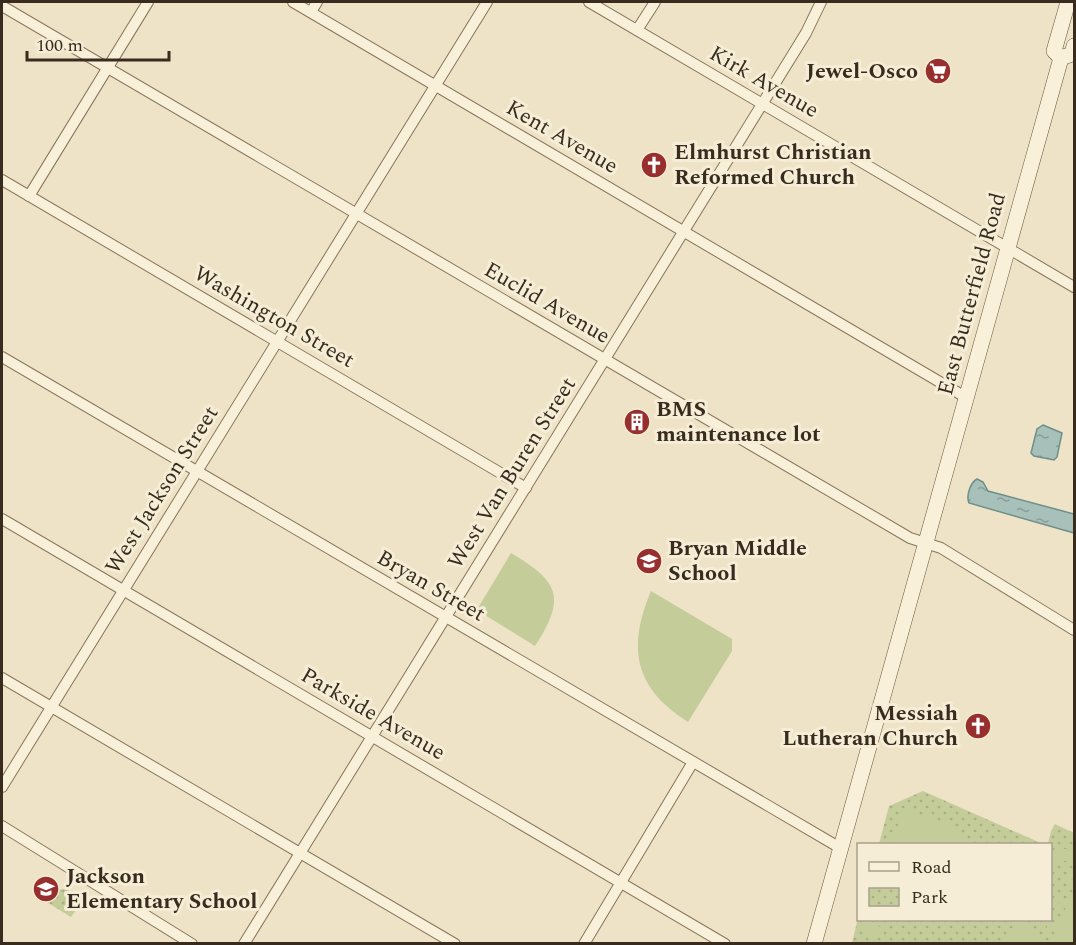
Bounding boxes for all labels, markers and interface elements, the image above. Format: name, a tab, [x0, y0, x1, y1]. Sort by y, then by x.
scale bar	[27, 24, 170, 62]
text: 100 m	[36, 32, 83, 59]
street label: Kirk Avenue	[703, 37, 825, 127]
place label: Jewel-Osco	[806, 55, 918, 88]
supermarket icon: Jewel-Osco	[923, 56, 953, 86]
street label: Kent Avenue	[500, 92, 624, 182]
place label: Elmhurst Christian Reformed Church	[674, 136, 872, 194]
church icon: Elmhurst Christian Reformed Church	[639, 150, 669, 180]
street label: East Butterfield Road	[929, 189, 1015, 399]
street label: Euclid Avenue	[478, 253, 616, 353]
street label: Washington Street	[187, 257, 361, 377]
street label: West Van Buren Street	[439, 370, 585, 575]
place label: BMS maintenance lot	[656, 393, 820, 451]
street label: West Jackson Street	[97, 399, 227, 581]
building icon: BMS maintenance lot	[622, 407, 652, 437]
place label: Bryan Middle School	[668, 532, 807, 590]
street label: Bryan Street	[371, 542, 492, 631]
school or university icon: Bryan Middle School	[634, 546, 664, 576]
street label: Parkside Avenue	[294, 659, 452, 769]
place label: Messiah Lutheran Church	[782, 697, 958, 755]
church icon: Messiah Lutheran Church	[963, 711, 993, 741]
legend	[857, 843, 1052, 921]
text: Road	[911, 854, 952, 881]
place label: Jackson Elementary School	[66, 860, 257, 918]
school or university icon: Jackson Elementary School	[31, 874, 61, 904]
text: Park	[911, 884, 948, 911]

